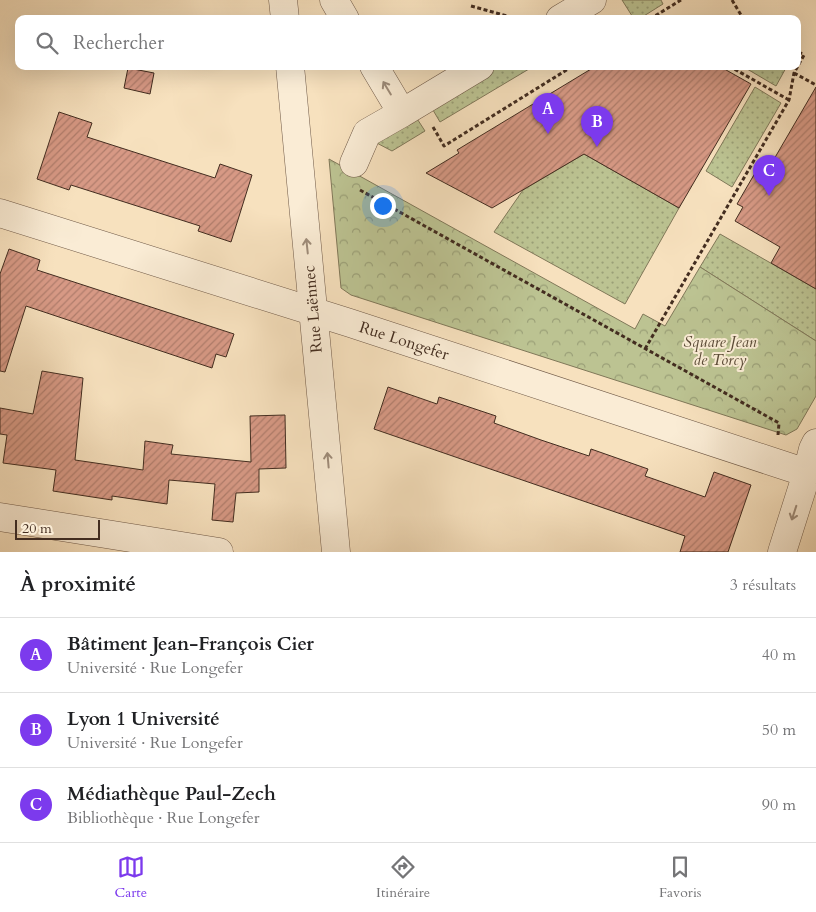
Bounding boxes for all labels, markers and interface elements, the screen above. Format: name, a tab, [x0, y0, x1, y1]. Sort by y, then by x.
search box	[15, 15, 801, 70]
icon: search	[33, 29, 61, 57]
text: Rechercher	[73, 30, 164, 56]
one-way arrow	[381, 81, 391, 95]
pin: A	[532, 93, 564, 134]
pin: B	[581, 106, 613, 147]
pin: C	[753, 155, 785, 196]
your location	[370, 193, 396, 219]
one-way arrow	[302, 239, 312, 255]
street label: Rue Laënnec	[298, 264, 328, 354]
street label: Rue Longefer	[356, 316, 452, 366]
park label: Square Jean de Torcy	[683, 331, 757, 371]
one-way arrow	[323, 453, 333, 469]
one-way arrow	[789, 504, 798, 520]
scale bar	[15, 517, 100, 540]
text: 20 m	[22, 519, 52, 538]
text: À proximité	[20, 570, 136, 599]
text: 3 résultats	[730, 574, 796, 596]
text: Bâtiment Jean-François Cier	[67, 631, 314, 657]
text: A	[30, 644, 42, 666]
text: 40 m	[762, 644, 796, 666]
text: Université · Rue Longefer	[67, 657, 243, 679]
text: Lyon 1 Université	[67, 706, 220, 732]
text: B	[30, 719, 42, 741]
text: 50 m	[762, 719, 796, 741]
text: Université · Rue Longefer	[67, 732, 243, 754]
text: Médiathèque Paul-Zech	[67, 781, 276, 807]
text: C	[30, 794, 42, 816]
text: 90 m	[762, 794, 796, 816]
text: Bibliothèque · Rue Longefer	[67, 807, 260, 829]
tab: Carte	[114, 853, 147, 902]
tab: Itinéraire	[376, 853, 430, 902]
tab: Favoris	[659, 853, 702, 902]

